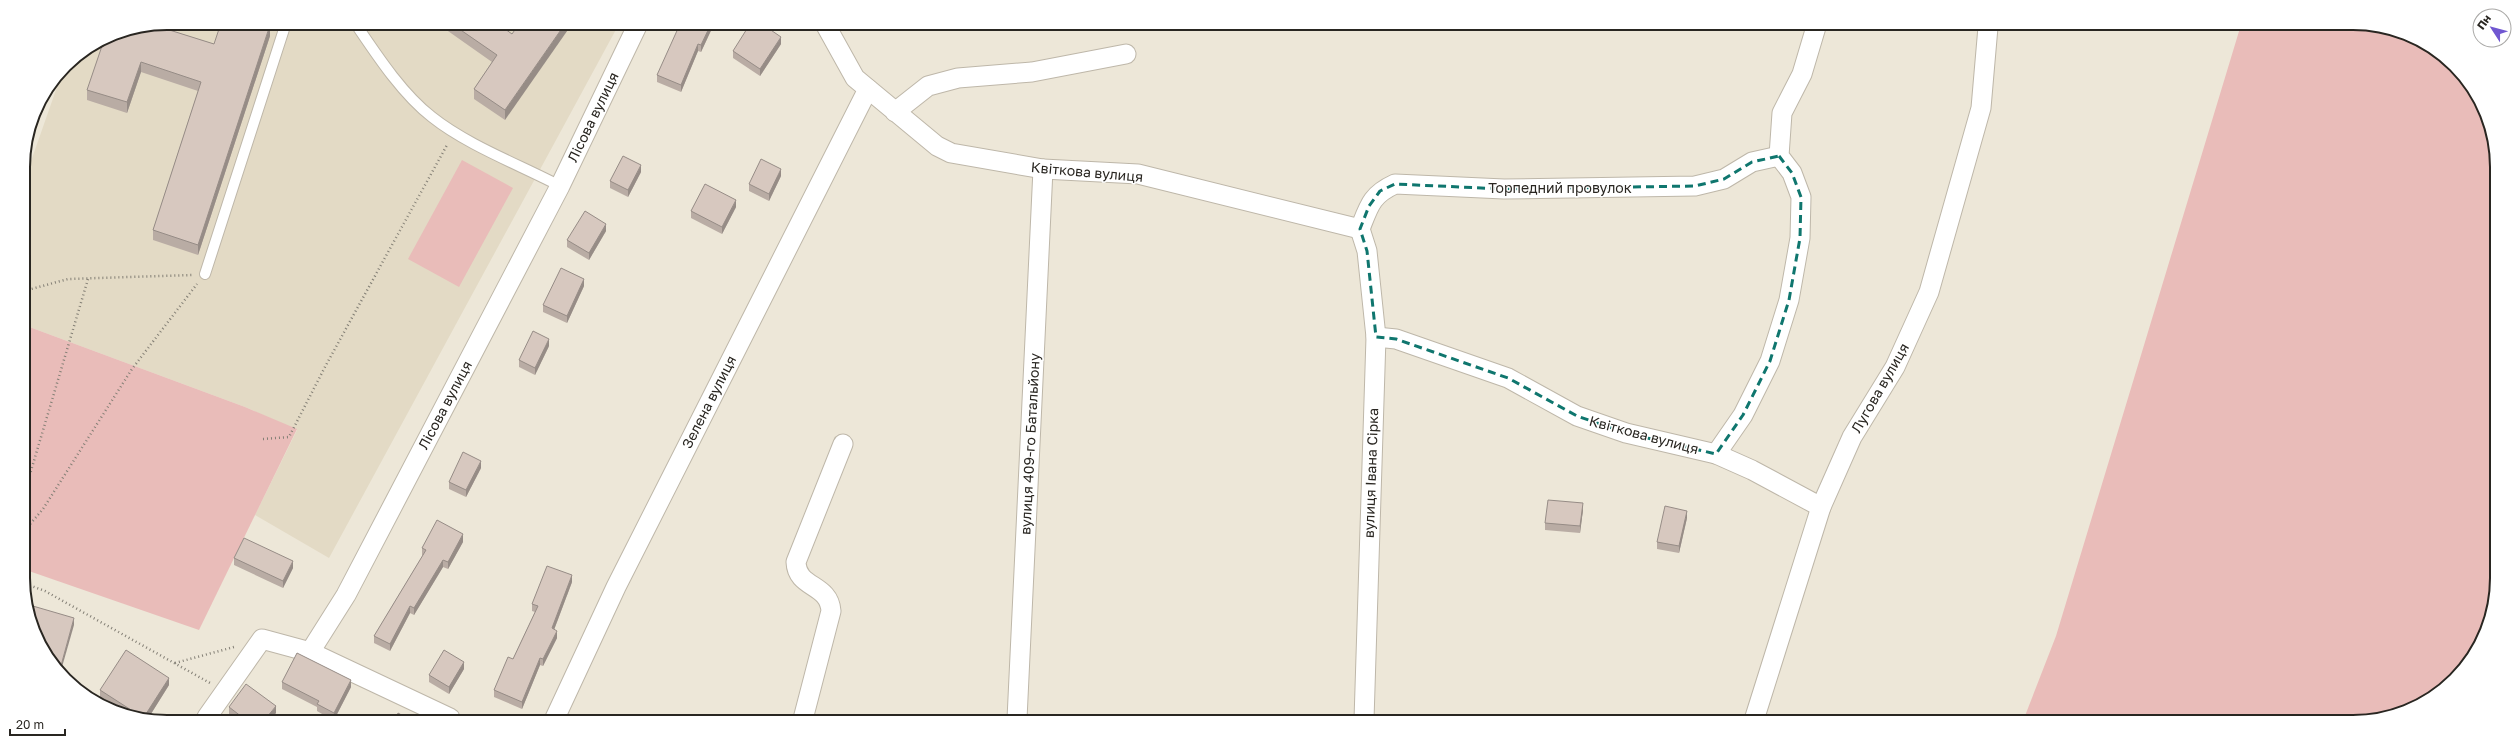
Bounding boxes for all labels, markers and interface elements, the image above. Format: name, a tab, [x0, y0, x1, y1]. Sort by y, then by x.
north arrow	[2472, 8, 2512, 48]
text: Пн	[2474, 12, 2493, 32]
street label: Лісова вулиця	[563, 69, 622, 164]
street label: Квіткова вулиця	[1030, 158, 1144, 185]
street label: Торпедний провулок	[1488, 179, 1632, 196]
street label: Лугова вулиця	[1847, 340, 1912, 436]
street label: Зелена вулиця	[678, 353, 739, 451]
street label: вулиця 409-го Батальйону	[1016, 353, 1043, 535]
street label: Лісова вулиця	[414, 358, 475, 452]
street label: вулиця Івана Сірка	[1360, 408, 1381, 538]
street label: Квіткова вулиця	[1588, 412, 1701, 457]
scale bar	[10, 711, 65, 737]
text: 20 m	[16, 717, 44, 732]

